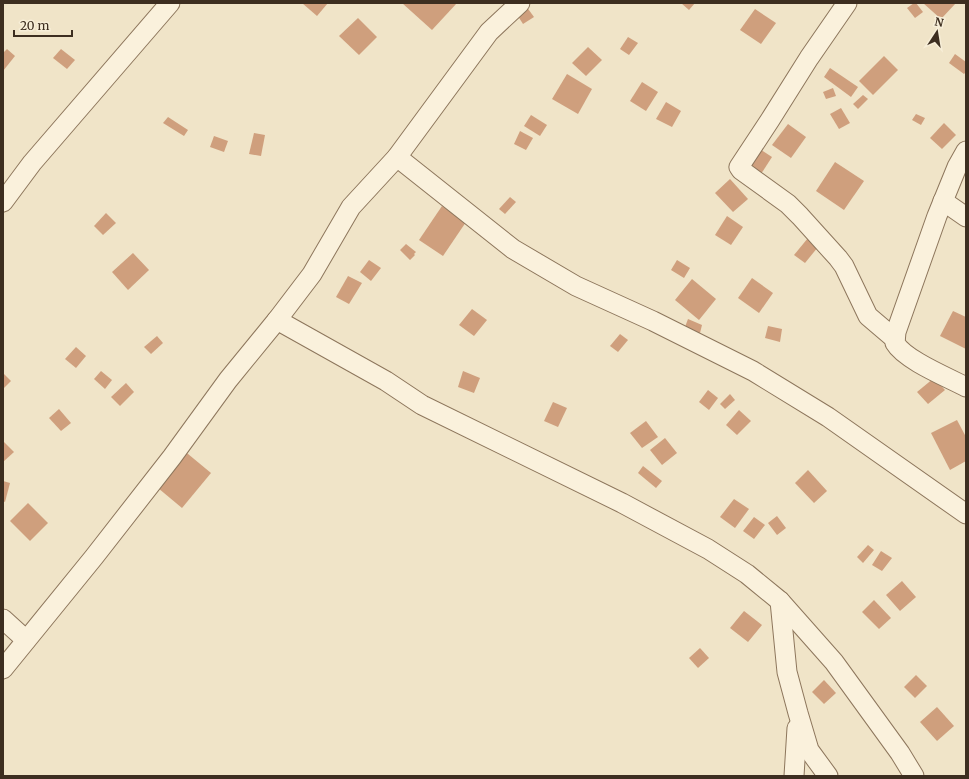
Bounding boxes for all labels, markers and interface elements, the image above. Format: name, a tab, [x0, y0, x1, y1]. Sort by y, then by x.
scale bar	[14, 12, 72, 38]
north arrow	[917, 12, 957, 52]
text: N	[933, 14, 945, 30]
text: 20 m	[20, 18, 49, 33]

